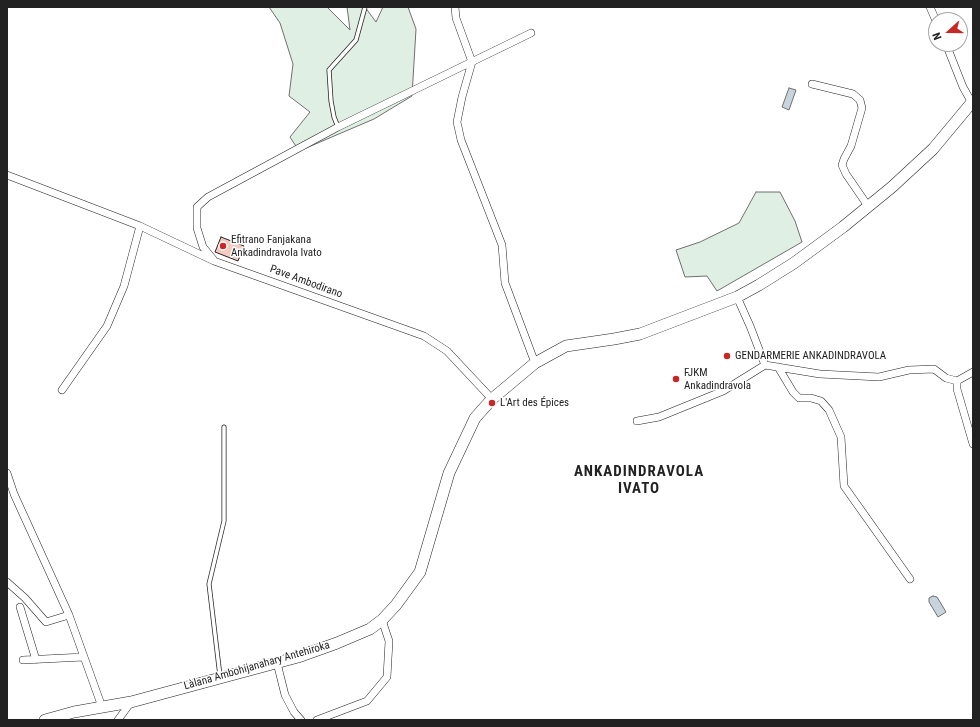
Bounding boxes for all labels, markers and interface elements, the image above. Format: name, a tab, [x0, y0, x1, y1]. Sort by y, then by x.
north arrow	[928, 12, 968, 52]
text: N	[930, 31, 945, 42]
place label: Efitrano Fanjakana Ankadindravola Ivato	[231, 233, 322, 259]
marker: Efitrano Fanjakana Ankadindravola Ivato	[218, 241, 228, 251]
street label: Pave Ambodirano	[268, 263, 344, 301]
place label: GENDARMERIE ANKADINDRAVOLA	[735, 349, 886, 363]
marker: GENDARMERIE ANKADINDRAVOLA	[722, 351, 732, 361]
place label: FJKM Ankadindravola	[684, 366, 751, 392]
marker: FJKM Ankadindravola	[671, 374, 681, 384]
place label: L'Art des Épices	[500, 396, 569, 410]
marker: L'Art des Épices	[487, 398, 497, 408]
district label: ANKADINDRAVOLA IVATO	[574, 463, 704, 498]
street label: Làlana Ambohijanahary Antehiroka	[183, 639, 331, 693]

